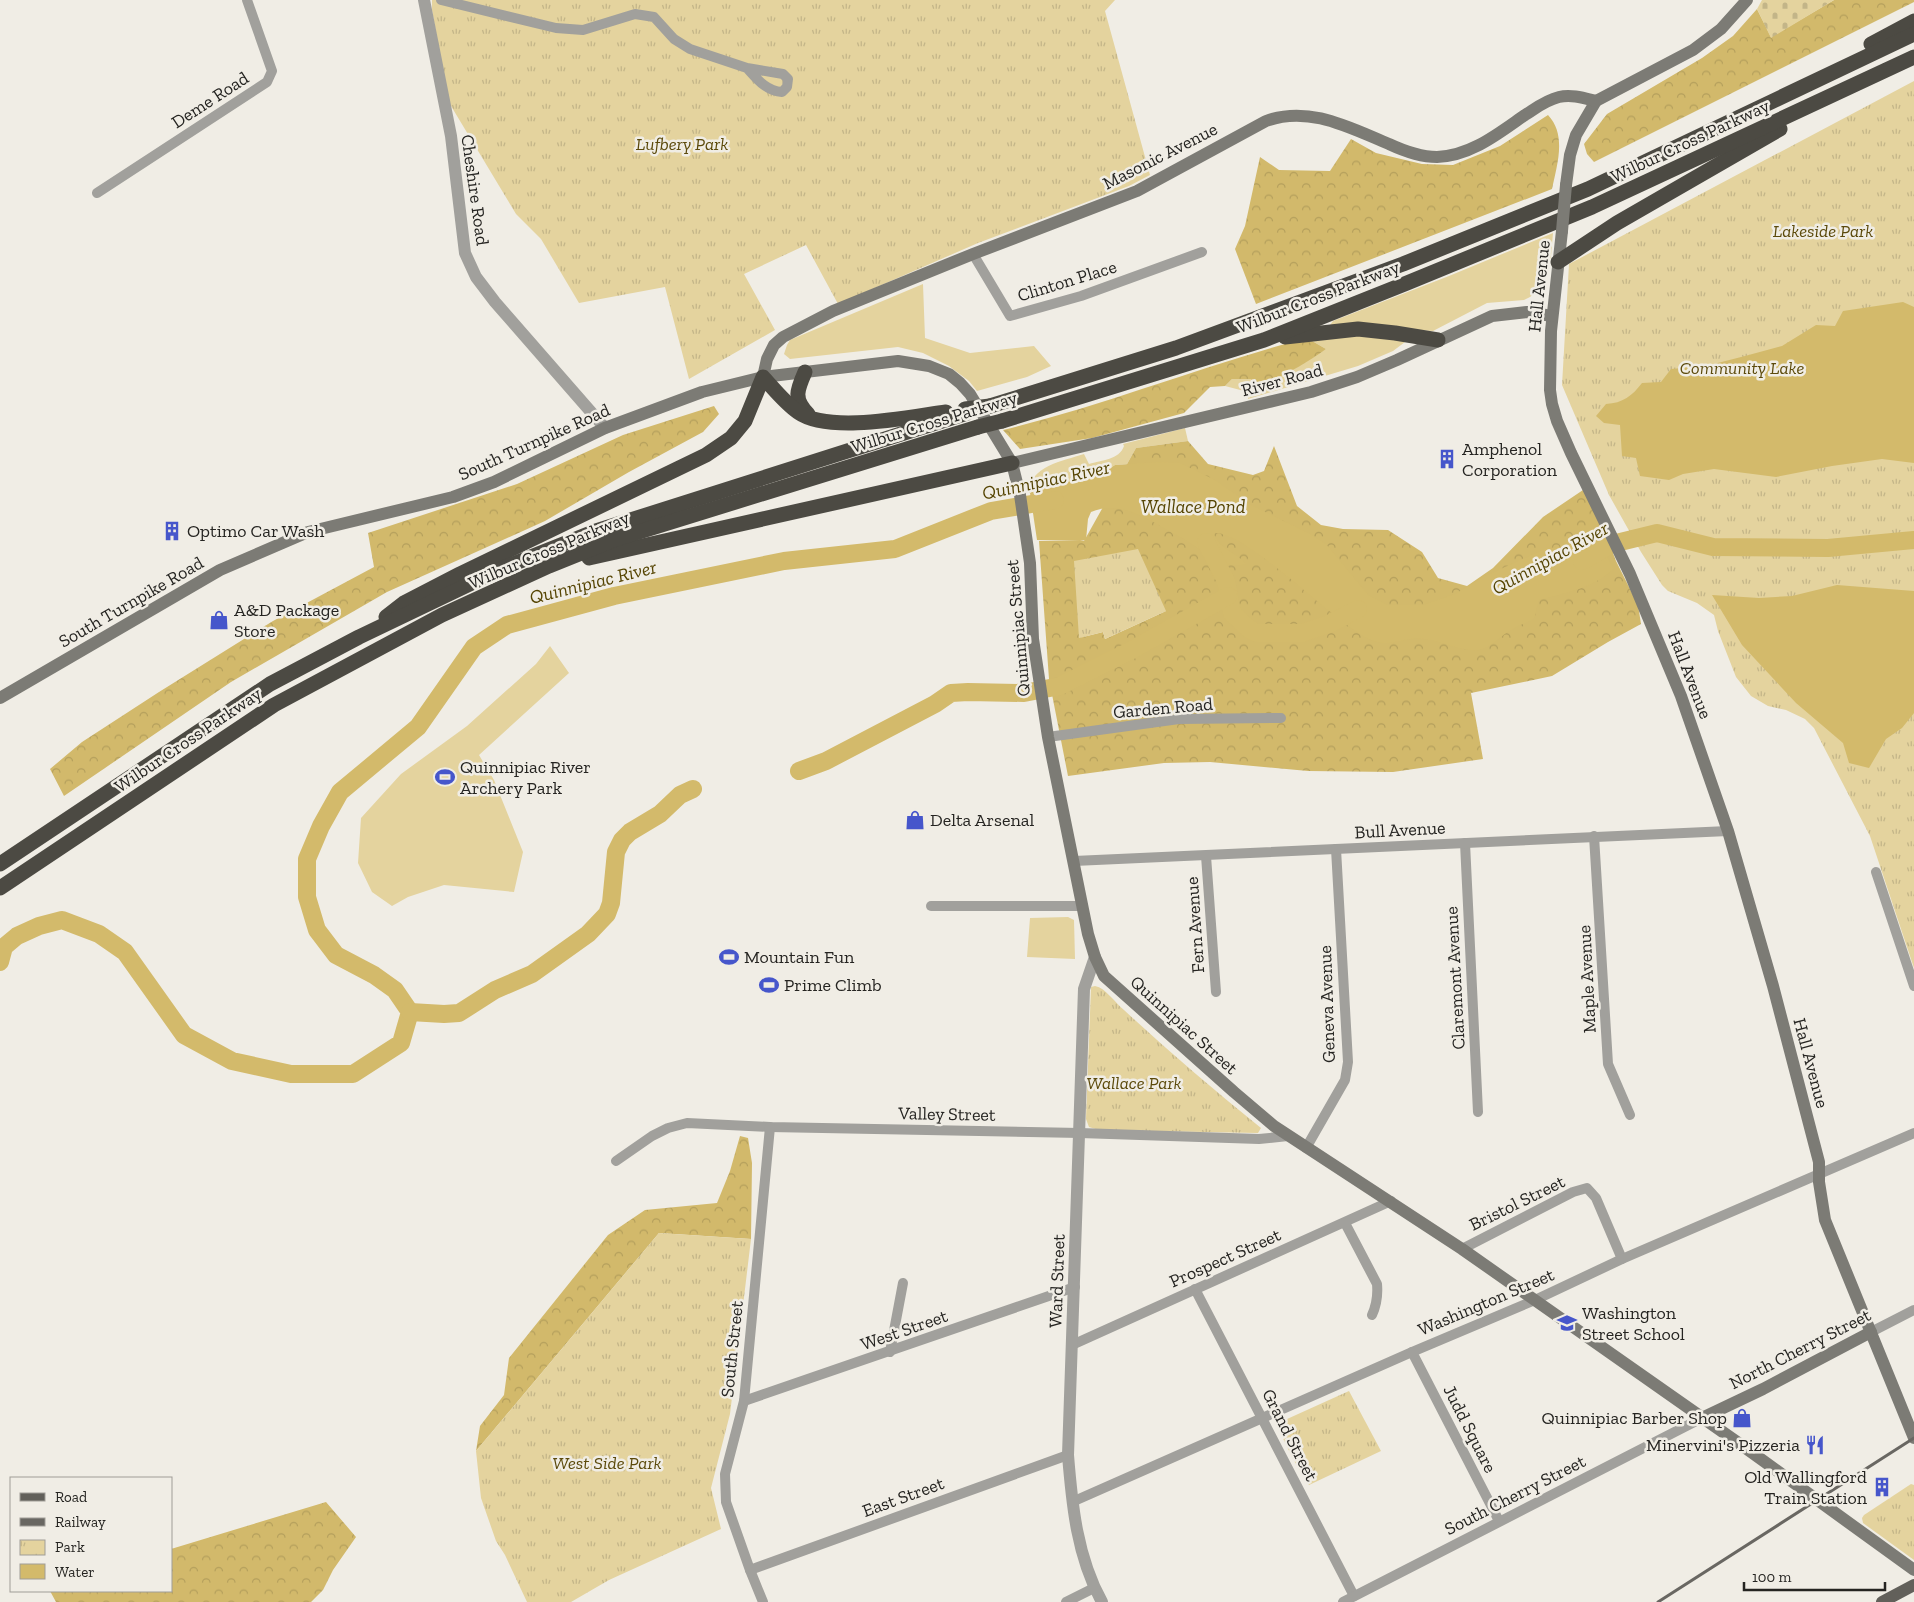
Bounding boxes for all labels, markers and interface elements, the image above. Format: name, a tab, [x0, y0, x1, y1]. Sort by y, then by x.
street label: Deme Road	[167, 67, 253, 133]
street label: Wilbur Cross Parkway	[1607, 94, 1774, 187]
street label: Masonic Avenue	[1099, 118, 1221, 194]
street label: Cheshire Road	[456, 133, 494, 247]
park label: Lufbery Park	[636, 133, 728, 155]
park label: Lakeside Park	[1773, 220, 1873, 242]
street label: Hall Avenue	[1523, 239, 1555, 333]
street label: Clinton Place	[1015, 255, 1119, 307]
street label: Wilbur Cross Parkway	[1233, 255, 1403, 338]
park label: Community Lake	[1680, 357, 1804, 379]
street label: River Road	[1239, 359, 1325, 401]
street label: Wilbur Cross Parkway	[848, 386, 1021, 458]
street label: South Turnpike Road	[455, 399, 613, 485]
place label: Amphenol Corporation	[1462, 438, 1558, 481]
building icon: Amphenol Corporation	[1436, 448, 1458, 470]
water label: Quinnipiac River	[980, 455, 1112, 505]
water label: Wallace Pond	[1141, 495, 1246, 518]
street label: Wilbur Cross Parkway	[465, 506, 634, 594]
water label: Quinnipiac River	[1488, 516, 1613, 600]
building icon: Optimo Car Wash	[161, 520, 183, 542]
place label: Optimo Car Wash	[187, 520, 324, 542]
street label: South Turnpike Road	[55, 552, 207, 652]
water label: Quinnipiac River	[527, 555, 659, 609]
street label: Quinnipiac Street	[1001, 558, 1035, 697]
place label: A&D Package Store	[234, 599, 339, 642]
shop icon: A&D Package Store	[208, 609, 230, 631]
street label: Hall Avenue	[1663, 628, 1717, 722]
street label: Wilbur Cross Parkway	[110, 682, 266, 797]
street label: Garden Road	[1112, 693, 1214, 723]
place label: Quinnipiac River Archery Park	[460, 756, 591, 799]
sports icon: Quinnipiac River Archery Park	[434, 766, 456, 788]
shop icon: Delta Arsenal	[904, 809, 926, 831]
place label: Delta Arsenal	[930, 809, 1034, 831]
street label: Bull Avenue	[1354, 817, 1446, 843]
street label: Fern Avenue	[1181, 876, 1209, 974]
street label: Claremont Avenue	[1440, 906, 1470, 1050]
street label: Maple Avenue	[1573, 924, 1601, 1034]
street label: Geneva Avenue	[1314, 945, 1340, 1063]
sports icon: Mountain Fun	[718, 946, 740, 968]
place label: Mountain Fun	[744, 946, 855, 968]
street label: Quinnipiac Street	[1126, 971, 1243, 1079]
sports icon: Prime Climb	[758, 974, 780, 996]
place label: Prime Climb	[784, 974, 882, 996]
street label: Hall Avenue	[1788, 1016, 1834, 1110]
park label: Wallace Park	[1086, 1072, 1182, 1094]
street label: Valley Street	[897, 1102, 996, 1126]
street label: Bristol Street	[1466, 1170, 1569, 1236]
street label: Prospect Street	[1166, 1223, 1285, 1292]
street label: Ward Street	[1044, 1233, 1070, 1328]
street label: Washington Street	[1415, 1263, 1558, 1341]
street label: South Street	[716, 1299, 748, 1398]
place label: Washington Street School	[1582, 1302, 1685, 1345]
street label: North Cherry Street	[1726, 1304, 1875, 1394]
street label: West Street	[858, 1305, 951, 1355]
school or university icon: Washington Street School	[1556, 1312, 1578, 1334]
street label: Judd Square	[1438, 1381, 1502, 1477]
street label: Grand Street	[1257, 1385, 1323, 1485]
place label: Quinnipiac Barber Shop	[1542, 1407, 1727, 1429]
shop icon: Quinnipiac Barber Shop	[1731, 1407, 1753, 1429]
place label: Minervini's Pizzeria	[1646, 1434, 1800, 1456]
restaurant icon: Minervini's Pizzeria	[1804, 1434, 1826, 1456]
street label: South Cherry Street	[1441, 1450, 1589, 1540]
park label: West Side Park	[552, 1452, 662, 1474]
place label: Old Wallingford Train Station	[1744, 1466, 1868, 1509]
street label: East Street	[859, 1472, 947, 1522]
building icon: Old Wallingford Train Station	[1871, 1476, 1893, 1498]
legend	[10, 1477, 172, 1592]
text: Road	[55, 1488, 88, 1506]
text: Railway	[55, 1513, 106, 1531]
text: Park	[55, 1538, 85, 1556]
scale bar	[1744, 1560, 1885, 1592]
text: Water	[55, 1563, 95, 1581]
text: 100 m	[1752, 1568, 1791, 1586]

